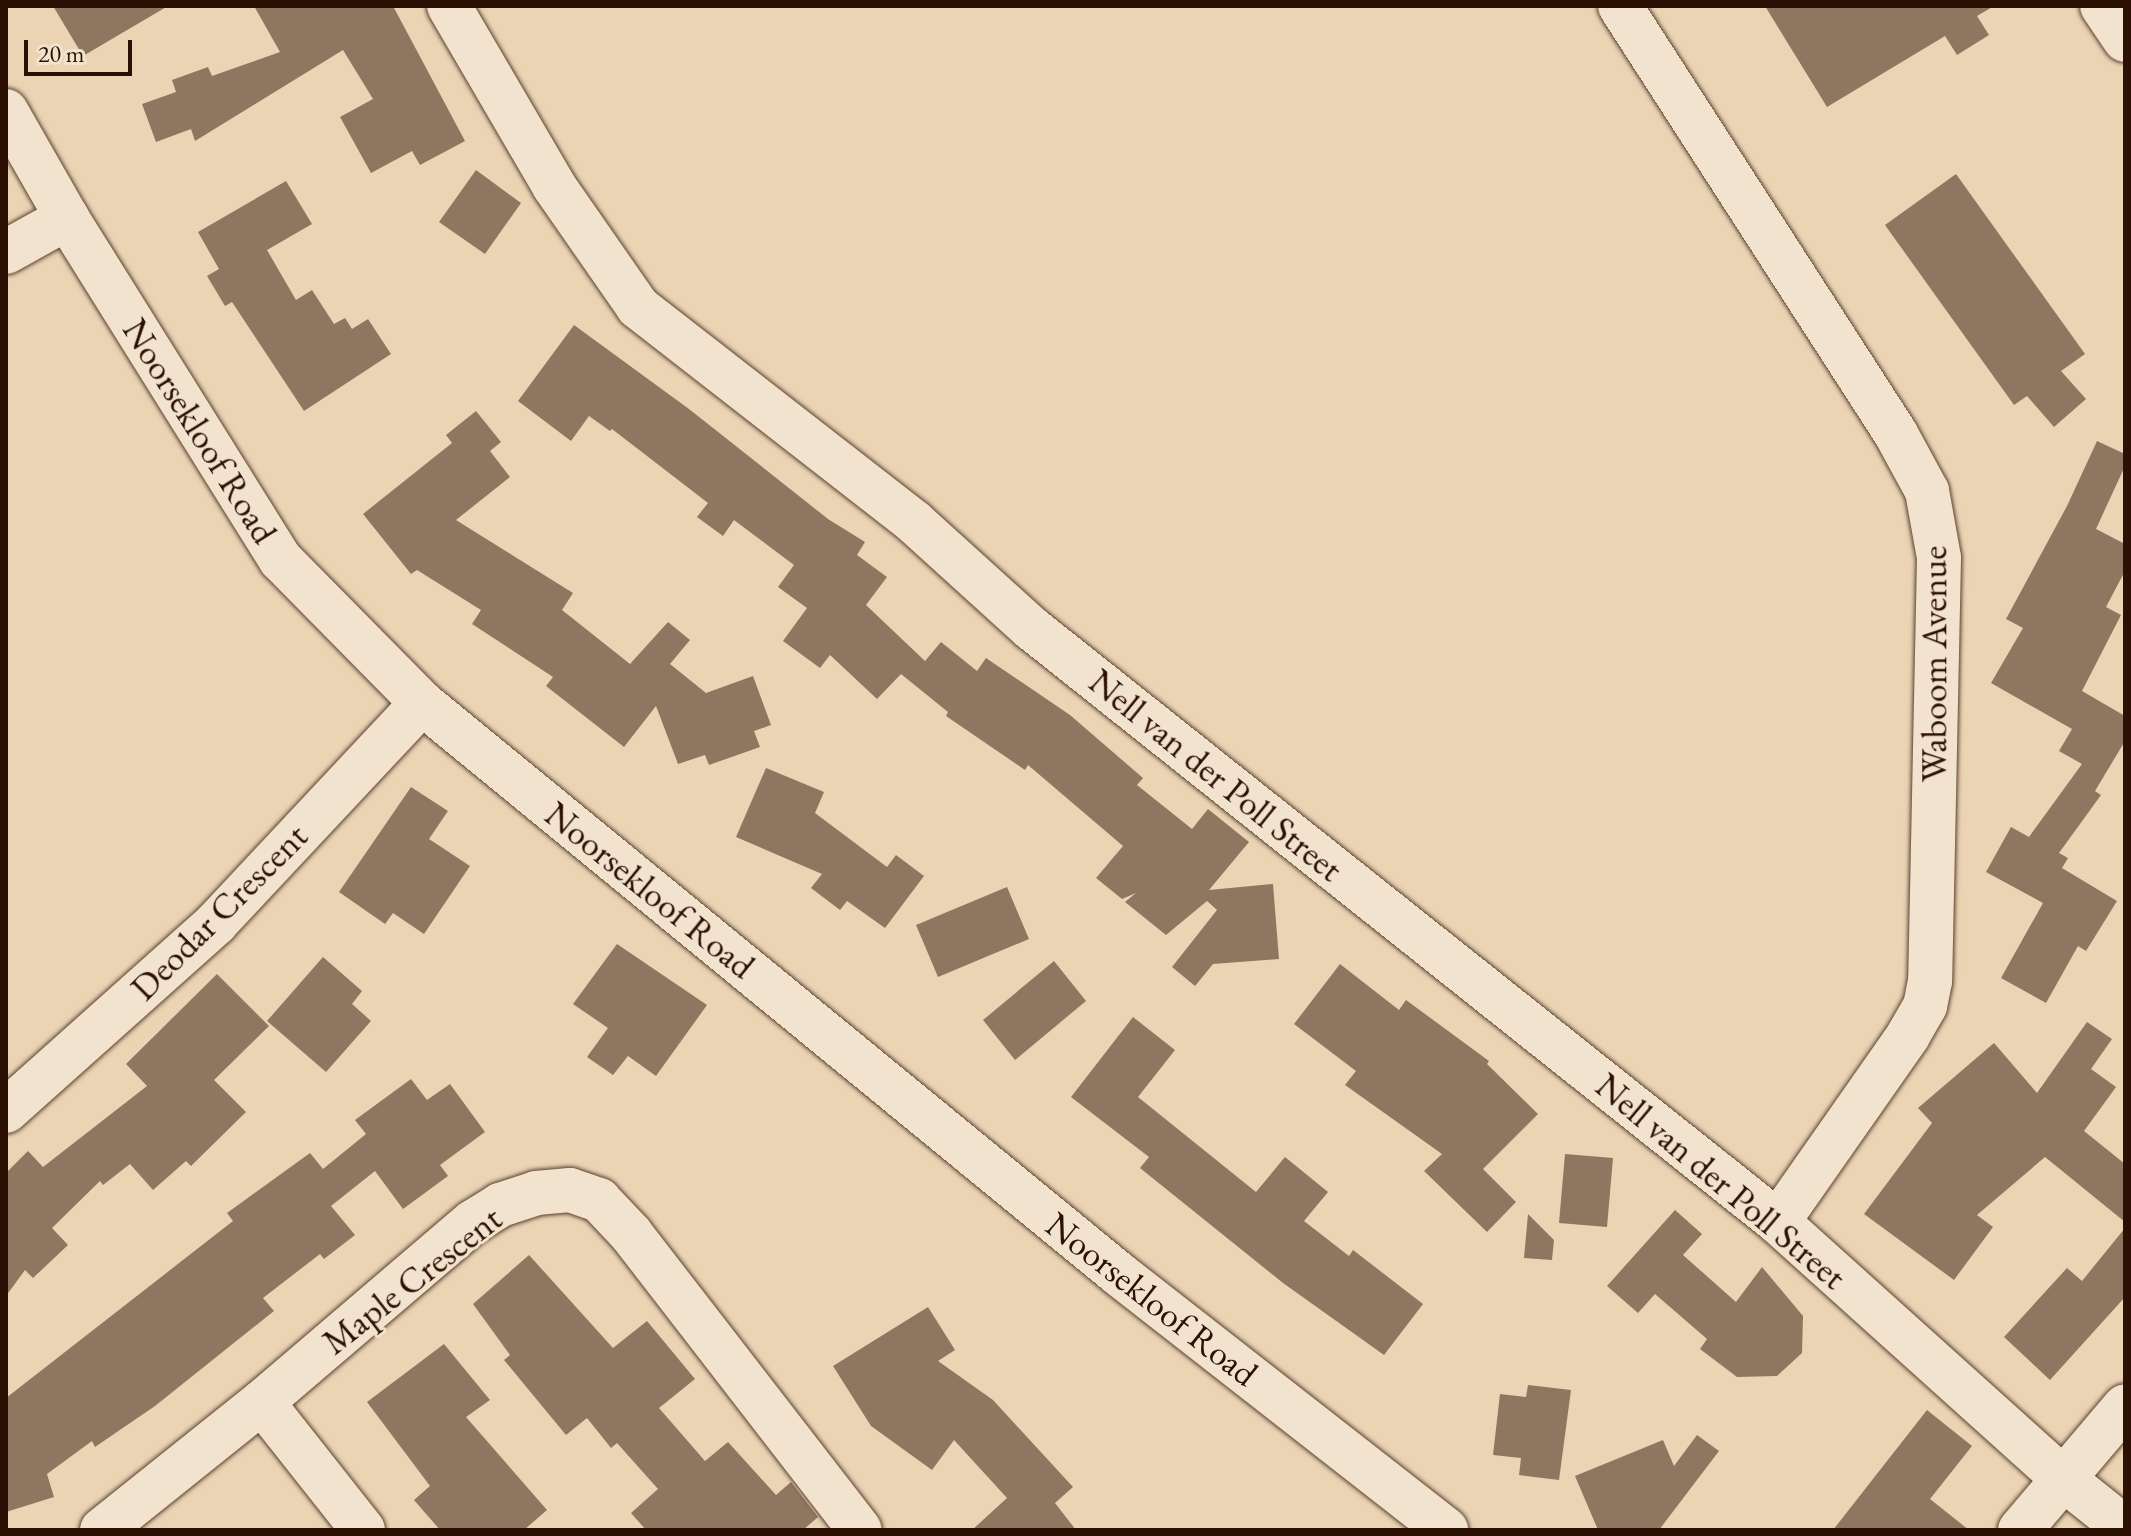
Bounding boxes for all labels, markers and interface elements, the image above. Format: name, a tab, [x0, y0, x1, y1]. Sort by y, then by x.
scale bar	[28, 24, 136, 74]
text: 20 m	[38, 38, 85, 69]
street label: Noorsekloof Road	[114, 311, 286, 551]
street label: Waboom Avenue	[1912, 546, 1956, 782]
street label: Nell van der Poll Street	[1081, 660, 1351, 890]
street label: Noorsekloof Road	[537, 792, 763, 988]
street label: Deodar Crescent	[122, 815, 316, 1009]
street label: Nell van der Poll Street	[1587, 1064, 1855, 1298]
street label: Maple Crescent	[314, 1197, 510, 1363]
street label: Noorsekloof Road	[1037, 1203, 1267, 1395]

